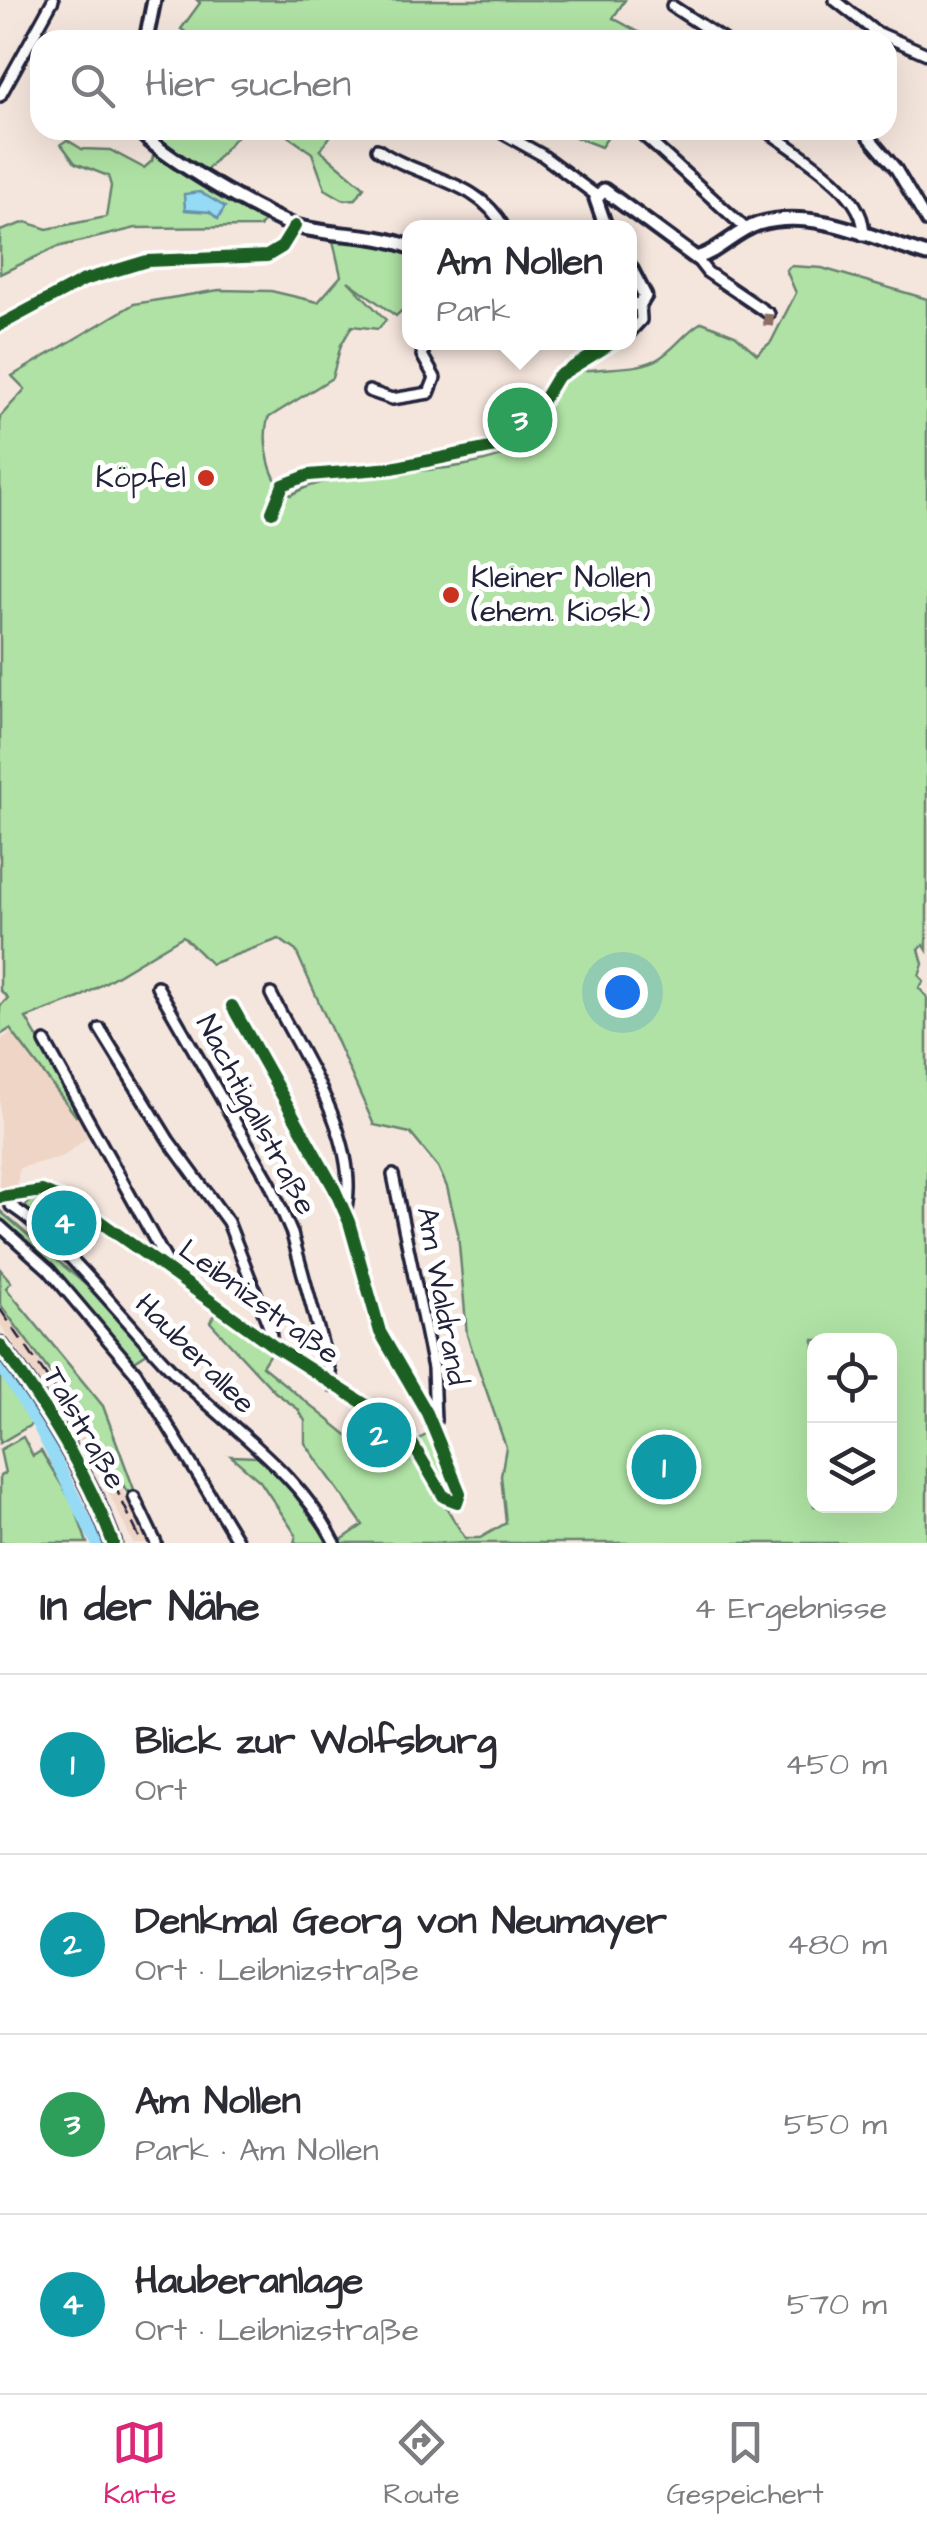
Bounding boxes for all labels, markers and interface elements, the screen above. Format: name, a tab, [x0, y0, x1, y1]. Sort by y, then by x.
search box	[30, 30, 897, 140]
icon: search	[65, 58, 120, 113]
text: Hier suchen	[145, 59, 351, 111]
popup	[402, 220, 637, 350]
text: Am Nollen	[437, 237, 602, 289]
text: Park	[437, 289, 511, 334]
pin: 3	[488, 382, 552, 458]
place label: Köpfel	[96, 457, 186, 499]
marker: Köpfel	[195, 467, 217, 489]
place label: Kleiner Nollen (ehem. Kiosk)	[471, 557, 651, 633]
marker: Kleiner Nollen (ehem. Kiosk)	[440, 584, 462, 606]
your location	[597, 967, 648, 1018]
street label: Nachtigallstraße	[185, 1007, 326, 1223]
pin: 4	[32, 1186, 96, 1260]
street label: Am Waldrand	[406, 1204, 478, 1388]
street label: Leibnizstraße	[170, 1229, 348, 1375]
street label: Hauberallee	[125, 1284, 265, 1424]
map controls	[807, 1333, 897, 1513]
button: locate	[807, 1333, 897, 1423]
street label: Talstraße	[32, 1359, 136, 1497]
pin: 2	[346, 1398, 412, 1472]
button: layers	[807, 1423, 897, 1513]
pin: 1	[632, 1430, 696, 1504]
text: In der Nähe	[40, 1579, 260, 1637]
text: 4 Ergebnisse	[694, 1586, 887, 1631]
text: Blick zur Wolfsburg	[135, 1716, 497, 1768]
text: 1	[70, 1742, 75, 1787]
text: 450 m	[785, 1742, 887, 1787]
text: Ort	[135, 1768, 187, 1813]
text: Denkmal Georg von Neumayer	[135, 1896, 667, 1948]
text: 2	[63, 1922, 82, 1967]
text: 480 m	[787, 1922, 887, 1967]
text: Ort · Leibnizstraße	[135, 1948, 419, 1993]
text: Am Nollen	[135, 2076, 301, 2128]
text: 3	[64, 2102, 81, 2147]
text: 550 m	[784, 2102, 887, 2147]
text: Park · Am Nollen	[135, 2128, 379, 2173]
text: Hauberanlage	[135, 2256, 363, 2308]
text: 4	[62, 2282, 83, 2327]
text: 570 m	[787, 2282, 887, 2327]
text: Ort · Leibnizstraße	[135, 2308, 419, 2353]
tab: Karte	[103, 2415, 177, 2514]
tab: Route	[383, 2415, 460, 2514]
tab: Gespeichert	[667, 2415, 824, 2514]

